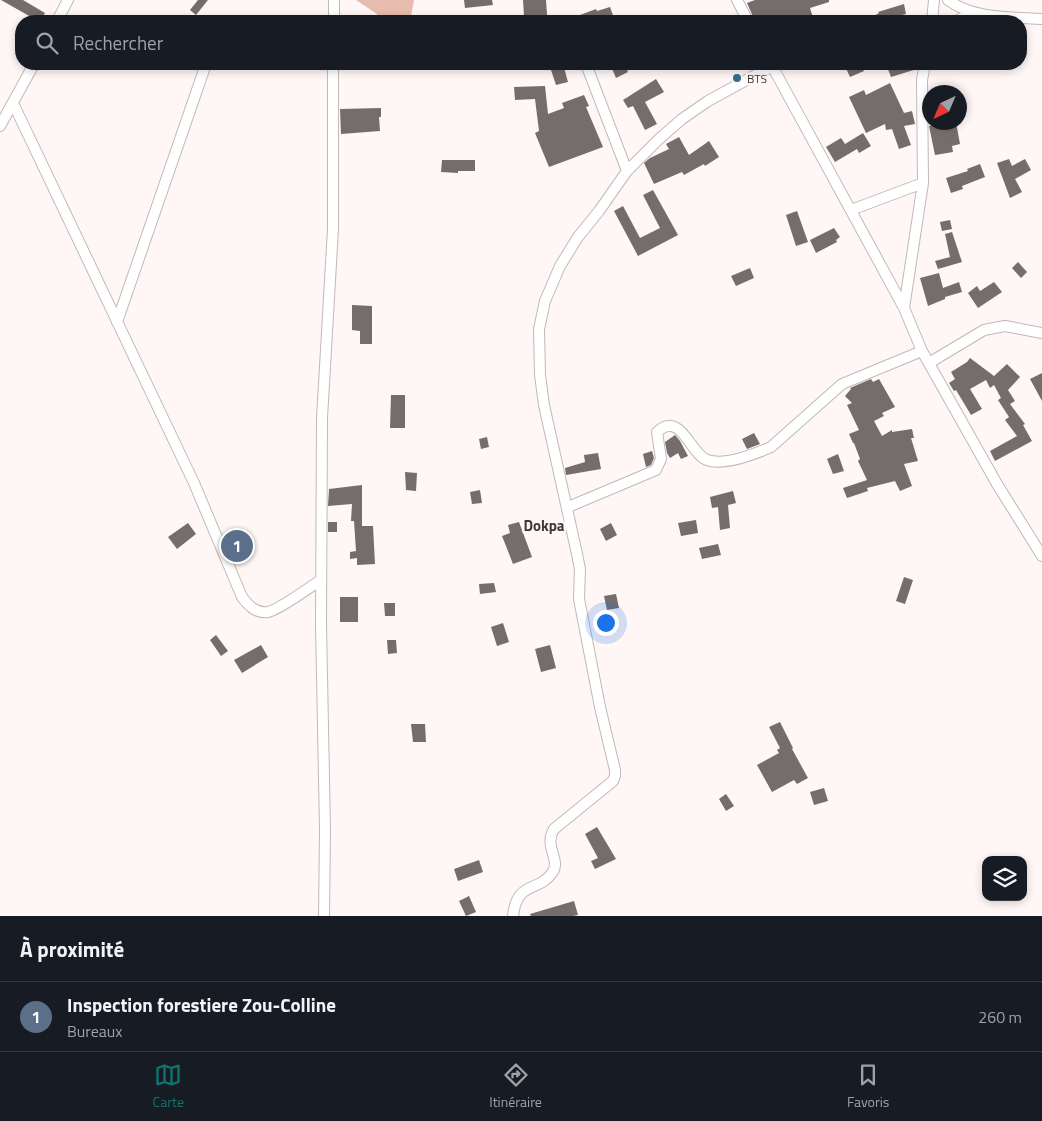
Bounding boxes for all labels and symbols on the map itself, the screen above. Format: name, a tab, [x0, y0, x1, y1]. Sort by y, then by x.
place label: BTS	[747, 69, 767, 88]
marker: BTS	[731, 72, 743, 84]
north arrow	[922, 85, 967, 130]
district label: Dokpa	[523, 514, 565, 537]
pin: 1	[221, 527, 253, 565]
your location	[593, 610, 619, 636]

